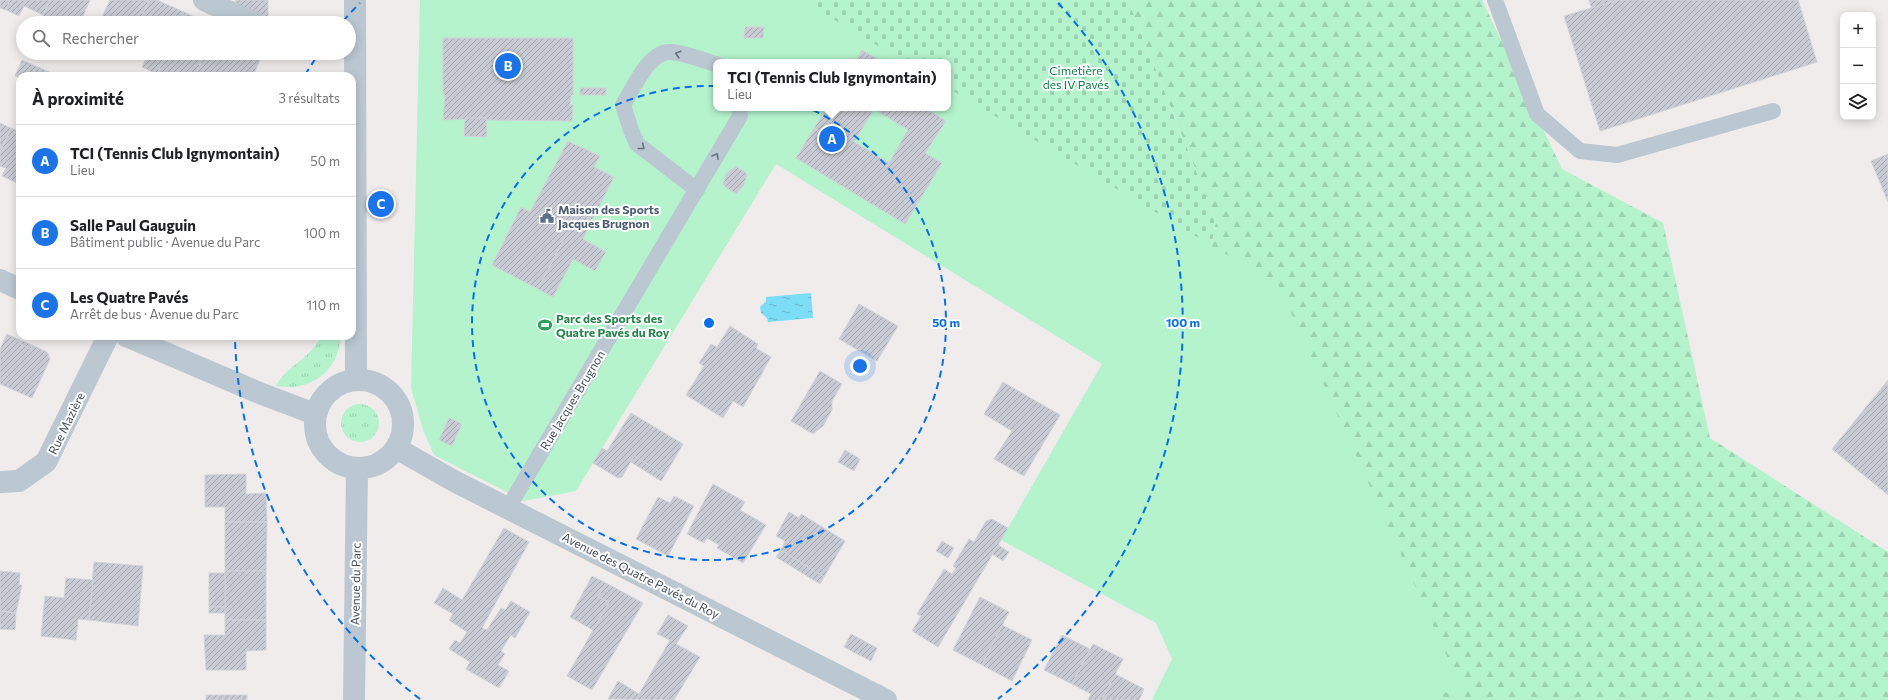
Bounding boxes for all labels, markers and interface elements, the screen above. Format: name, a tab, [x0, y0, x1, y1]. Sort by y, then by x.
map controls	[1840, 12, 1876, 120]
button: +	[1840, 12, 1876, 48]
search box	[16, 16, 356, 60]
icon: search	[30, 27, 52, 49]
text: Rechercher	[62, 29, 139, 47]
button: −	[1840, 48, 1876, 84]
one-way arrow	[675, 50, 682, 59]
pin: B	[495, 51, 521, 81]
popup	[713, 59, 951, 111]
park label: Cimetière des IV Pavés	[1043, 63, 1109, 91]
text: TCI (Tennis Club Ignymontain)	[727, 68, 937, 86]
button: layers	[1840, 84, 1876, 120]
text: Lieu	[727, 86, 752, 102]
text: À proximité	[32, 88, 124, 109]
text: 3 résultats	[278, 90, 340, 106]
pin: A	[819, 124, 845, 154]
one-way arrow	[637, 142, 644, 149]
text: TCI (Tennis Club Ignymontain)	[70, 144, 280, 162]
text: A	[40, 153, 50, 169]
text: 50 m	[310, 153, 340, 169]
one-way arrow	[712, 153, 719, 160]
text: Lieu	[70, 162, 95, 178]
pin: C	[368, 189, 394, 219]
place label: Maison des Sports Jacques Brugnon	[558, 202, 660, 231]
public building icon: Maison des Sports Jacques Brugnon	[539, 208, 555, 224]
text: Salle Paul Gauguin	[70, 216, 196, 234]
text: B	[41, 225, 49, 241]
text: 100 m	[304, 225, 340, 241]
text: Bâtiment public · Avenue du Parc	[70, 234, 260, 250]
text: Les Quatre Pavés	[70, 288, 188, 306]
text: C	[41, 297, 49, 313]
text: 110 m	[307, 297, 340, 313]
text: Arrêt de bus · Avenue du Parc	[70, 306, 239, 322]
place label: Parc des Sports des Quatre Pavés du Roy	[556, 311, 670, 339]
text: 50 m	[932, 315, 960, 329]
text: 100 m	[1166, 315, 1200, 329]
centre of rings	[702, 316, 716, 330]
sports icon: Parc des Sports des Quatre Pavés du Roy	[537, 317, 553, 333]
street label: Rue Jacques Brugnon	[537, 348, 608, 453]
your location	[850, 356, 870, 376]
street label: Rue Mazière	[45, 390, 87, 456]
street label: Avenue des Quatre Pavés du Roy	[560, 529, 722, 621]
street label: Avenue du Parc	[347, 543, 363, 625]

